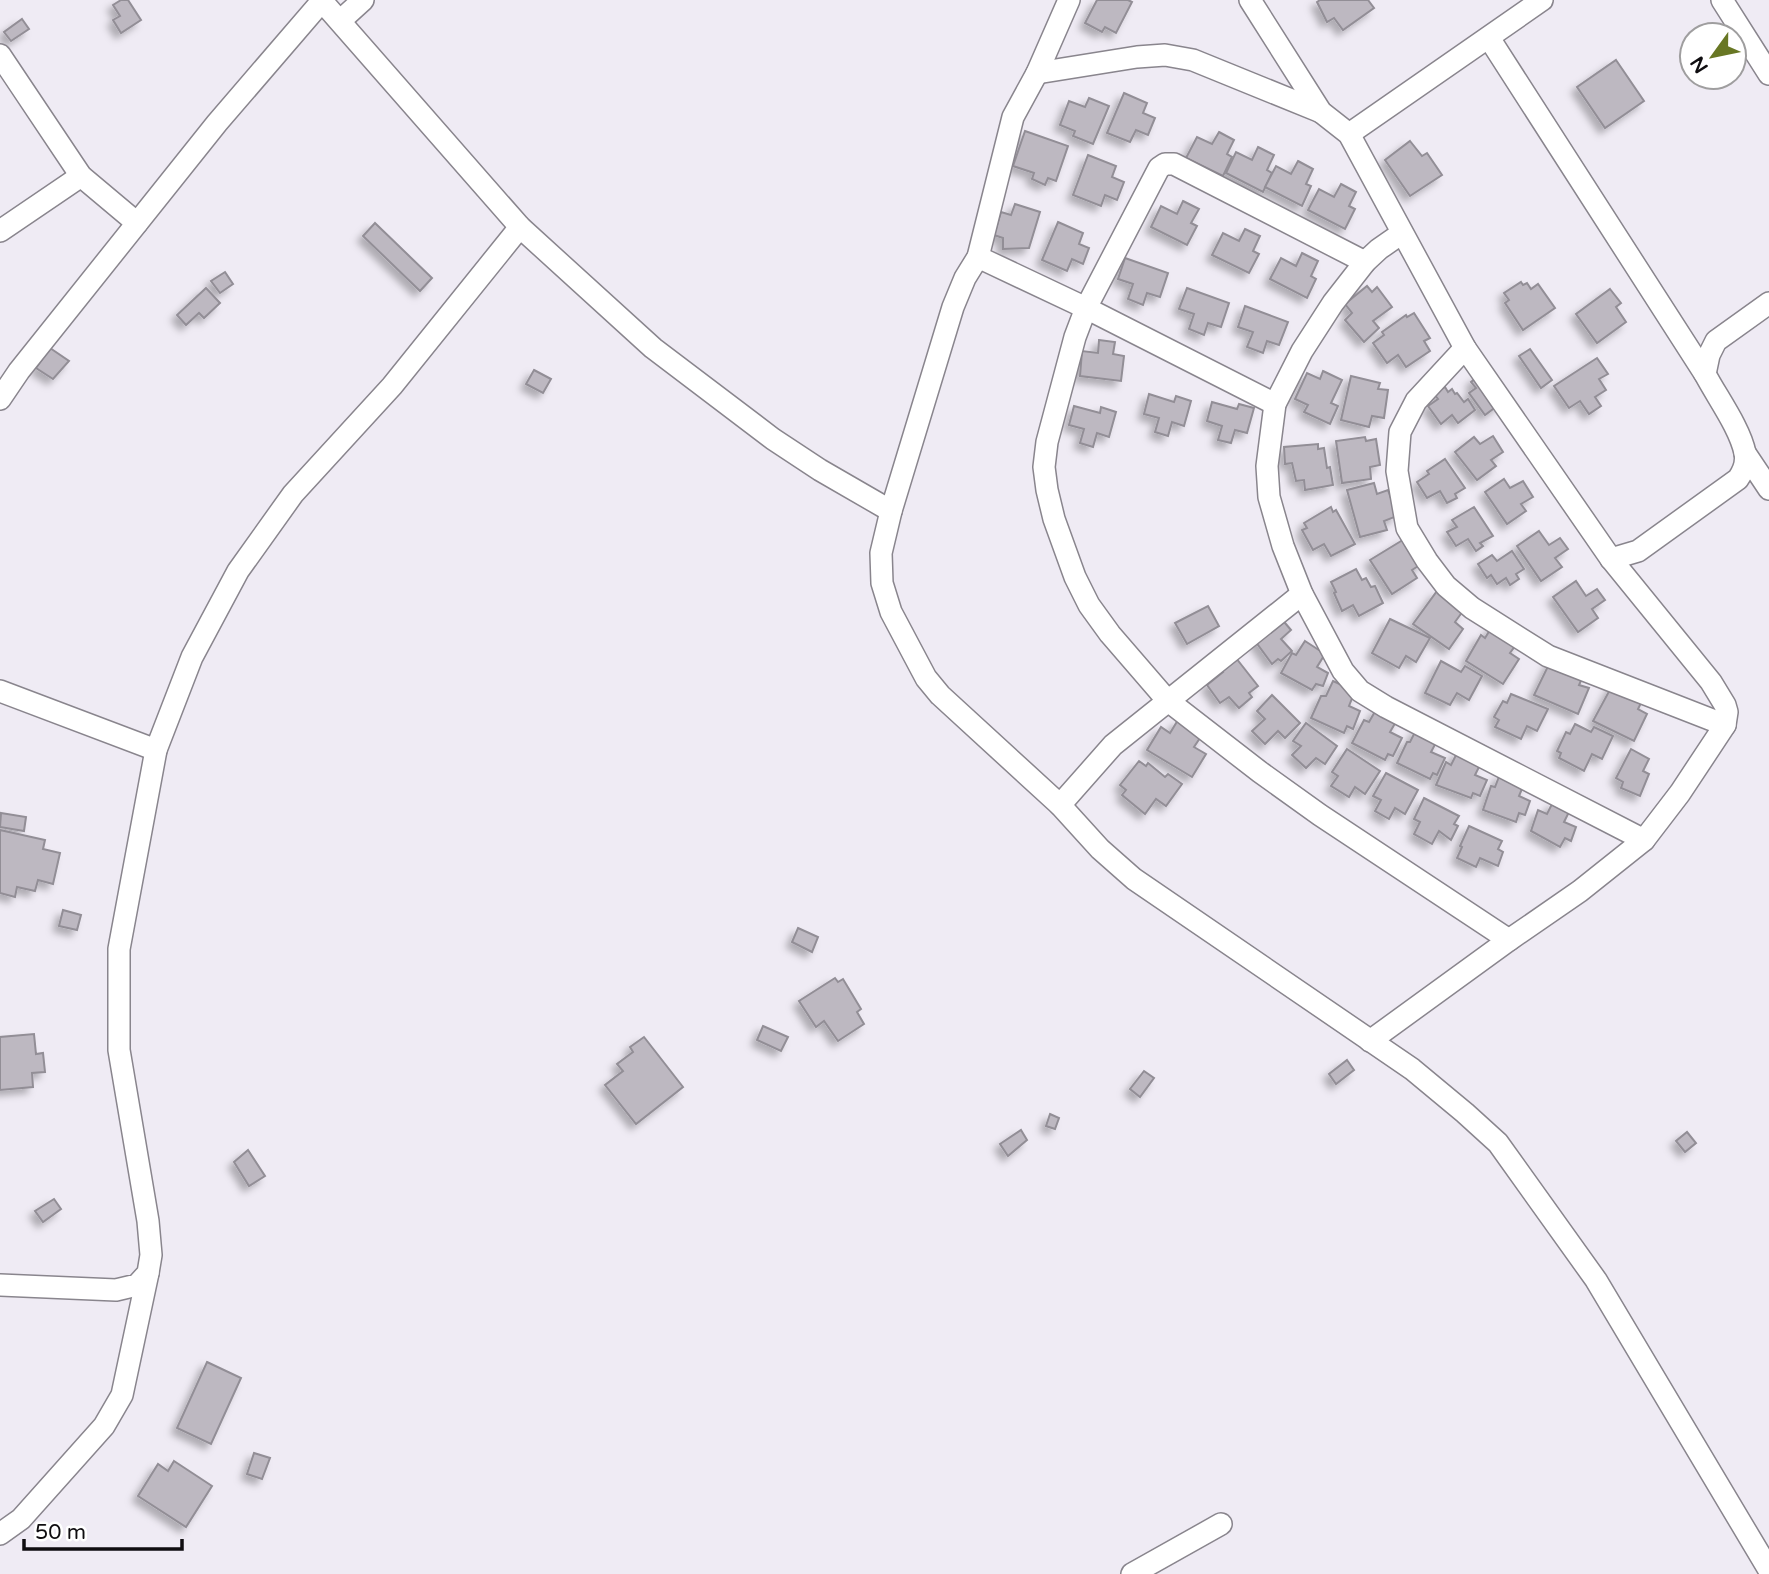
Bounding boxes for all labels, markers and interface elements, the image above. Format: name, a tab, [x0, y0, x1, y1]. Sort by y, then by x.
north arrow	[1678, 21, 1748, 91]
text: N	[1686, 52, 1713, 77]
scale bar	[24, 1508, 182, 1552]
text: 50 m	[35, 1520, 86, 1545]

